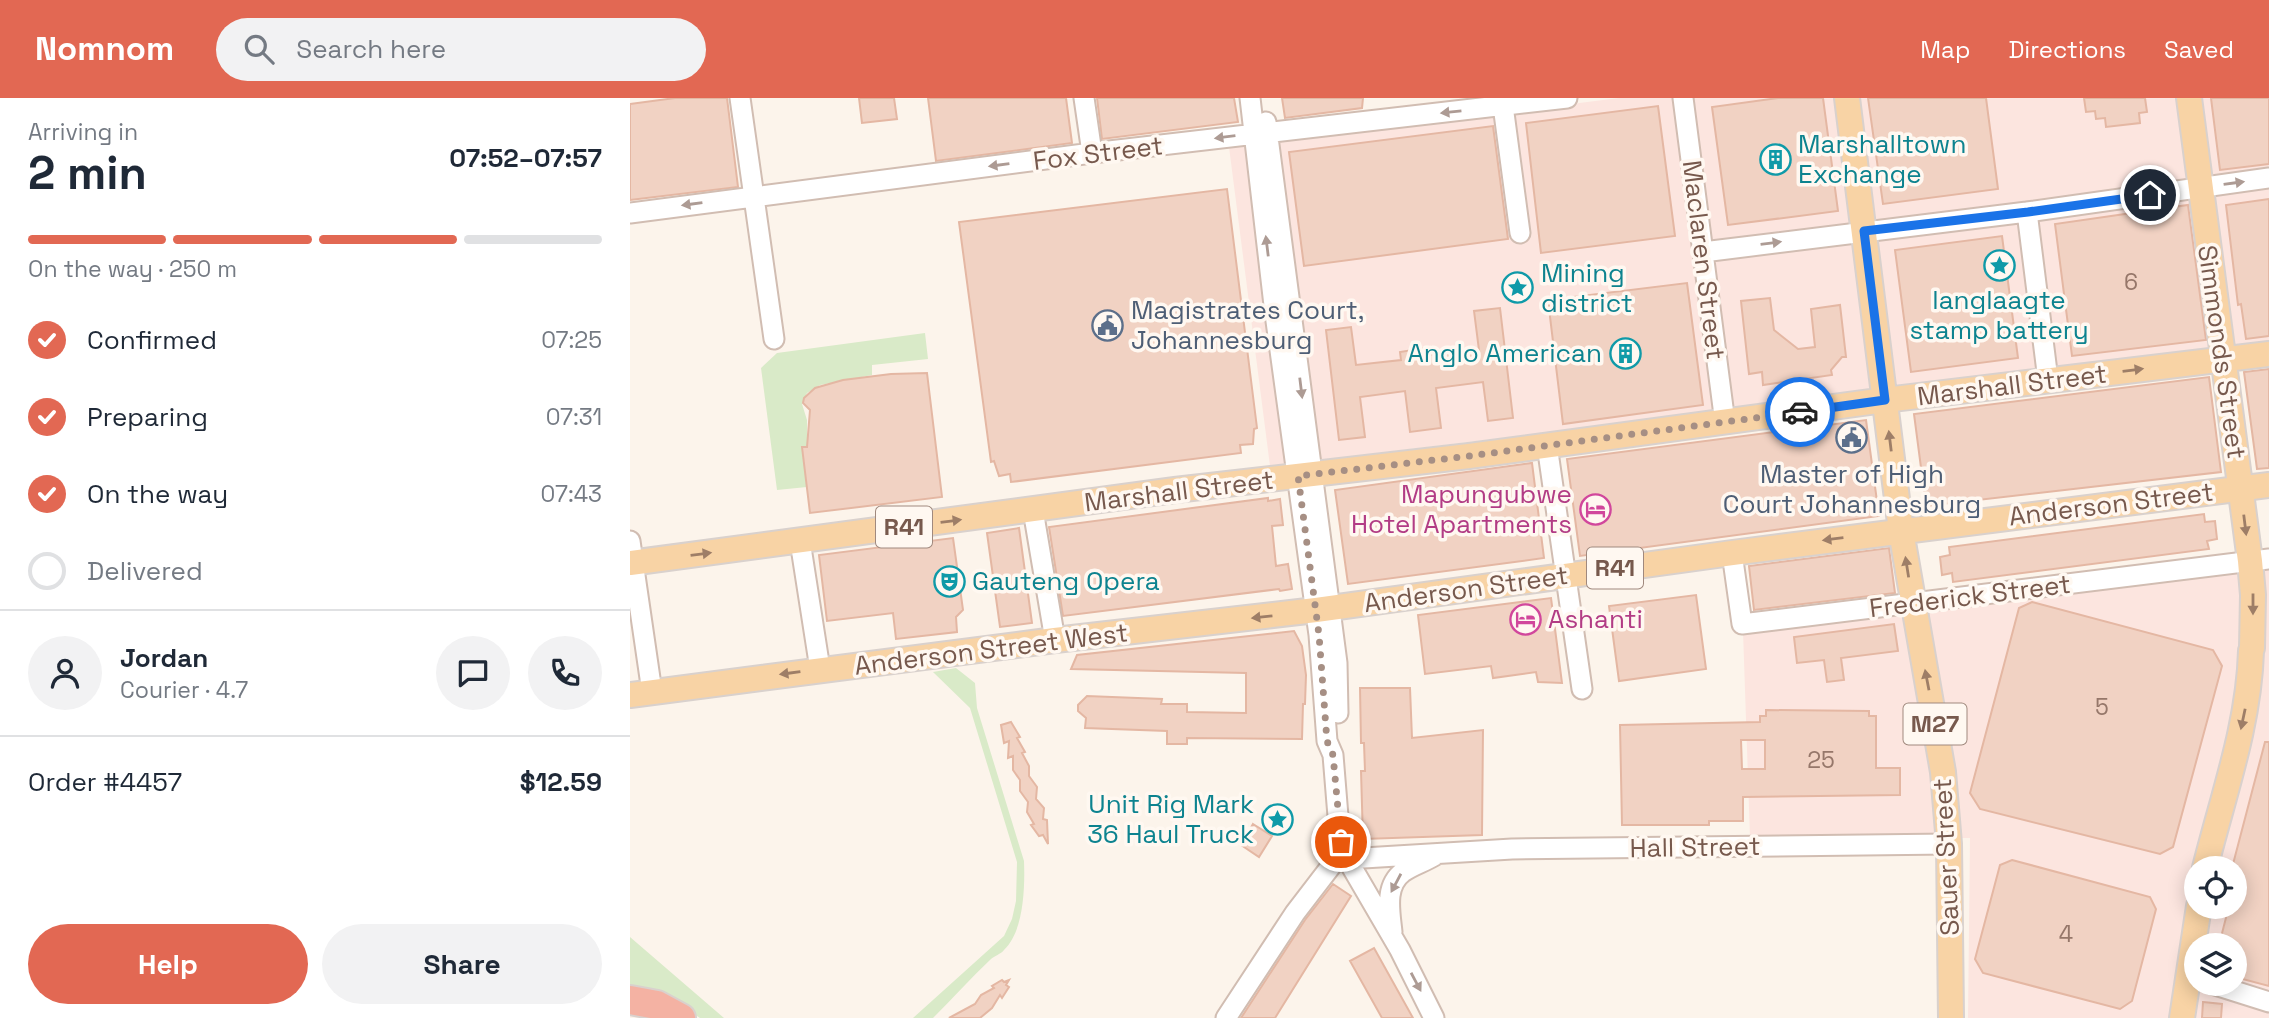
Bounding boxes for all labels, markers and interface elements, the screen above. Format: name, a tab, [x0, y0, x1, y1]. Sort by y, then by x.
search box	[216, 18, 706, 81]
text: Nomnom	[35, 28, 174, 70]
icon: search	[240, 30, 278, 68]
text: Search here	[296, 32, 446, 66]
text: Map	[1920, 34, 1970, 65]
text: Directions	[2008, 34, 2126, 65]
text: Saved	[2164, 34, 2234, 65]
one-way arrow	[1439, 106, 1461, 117]
text: Arriving in	[28, 117, 138, 147]
place label: Marshalltown Exchange	[1798, 127, 1966, 191]
street label: Fox Street	[1031, 128, 1165, 178]
one-way arrow	[1213, 132, 1235, 143]
text: 07:52–07:57	[449, 141, 602, 175]
building icon: Marshalltown Exchange	[1758, 142, 1792, 176]
text: 2 min	[28, 144, 147, 202]
street label: Maclaren Street	[1675, 158, 1733, 362]
one-way arrow	[988, 160, 1010, 171]
pin	[2120, 165, 2180, 225]
icon: home	[2131, 176, 2169, 214]
one-way arrow	[2223, 178, 2245, 189]
one-way arrow	[681, 199, 703, 210]
one-way arrow	[1261, 235, 1272, 257]
one-way arrow	[1760, 238, 1782, 249]
street label: Simmonds Street	[2190, 243, 2254, 461]
place icon: langlaagte stamp battery	[1982, 248, 2016, 282]
text: On the way · 250 m	[28, 254, 237, 284]
place label: Mining district	[1541, 256, 1633, 320]
house number: 6	[2124, 267, 2138, 297]
place icon: Mining district	[1501, 271, 1535, 305]
place label: langlaagte stamp battery	[1909, 283, 2089, 347]
place label: Magistrates Court, Johannesburg	[1131, 293, 1364, 357]
public building icon: Magistrates Court, Johannesburg	[1091, 308, 1125, 342]
icon: check	[28, 321, 66, 359]
text: Confirmed	[87, 323, 217, 357]
text: 07:25	[541, 325, 602, 355]
place label: Anglo American	[1407, 336, 1602, 370]
building icon: Anglo American	[1608, 336, 1642, 370]
street label: Marshall Street	[1915, 357, 2109, 413]
one-way arrow	[2122, 365, 2144, 376]
one-way arrow	[1295, 377, 1306, 399]
courier	[1765, 377, 1835, 447]
icon: car	[1781, 393, 1819, 431]
icon: check	[28, 398, 66, 436]
text: Preparing	[87, 400, 208, 434]
text: 07:31	[546, 402, 602, 432]
public building icon: Master of High Court Johannesburg	[1835, 421, 1869, 455]
one-way arrow	[1884, 430, 1895, 452]
place label: Master of High Court Johannesburg	[1723, 457, 1981, 521]
street label: Marshall Street	[1082, 463, 1276, 519]
icon: check	[28, 475, 66, 513]
street label: Anderson Street	[2007, 475, 2215, 533]
text: On the way	[87, 477, 228, 511]
place label: Mapungubwe Hotel Apartments	[1351, 477, 1572, 541]
text: 07:43	[541, 479, 602, 509]
hotel icon: Mapungubwe Hotel Apartments	[1578, 492, 1612, 526]
road number: R41	[876, 506, 932, 547]
one-way arrow	[2240, 514, 2251, 536]
one-way arrow	[940, 516, 962, 527]
one-way arrow	[1822, 534, 1844, 545]
road number: R41	[1587, 547, 1643, 588]
one-way arrow	[690, 548, 712, 559]
text: Delivered	[87, 554, 203, 588]
one-way arrow	[1901, 556, 1912, 578]
street label: Anderson Street	[1362, 558, 1570, 620]
theatre icon: Gauteng Opera	[932, 564, 966, 598]
place label: Gauteng Opera	[972, 564, 1160, 598]
street label: Frederick Street	[1867, 567, 2073, 625]
one-way arrow	[2247, 594, 2258, 616]
hotel icon: Ashanti	[1508, 602, 1542, 636]
place label: Ashanti	[1548, 602, 1643, 636]
one-way arrow	[1251, 611, 1273, 622]
street label: Anderson Street West	[852, 615, 1130, 683]
button: person	[28, 636, 102, 710]
button: chat	[436, 636, 510, 710]
button: phone	[528, 636, 602, 710]
text: Jordan	[120, 641, 208, 675]
one-way arrow	[779, 668, 801, 679]
one-way arrow	[1921, 669, 1932, 691]
text: Courier · 4.7	[120, 675, 248, 705]
house number: 5	[2095, 692, 2109, 722]
road number: M27	[1904, 704, 1966, 744]
one-way arrow	[2237, 708, 2248, 730]
house number: 25	[1807, 745, 1835, 775]
text: Order #4457	[28, 765, 182, 799]
text: $12.59	[520, 765, 602, 799]
street label: Sauer Street	[1925, 777, 1967, 937]
place label: Unit Rig Mark 36 Haul Truck	[1087, 787, 1254, 851]
place icon: Unit Rig Mark 36 Haul Truck	[1260, 802, 1294, 836]
pin	[1311, 812, 1371, 872]
icon: bag	[1322, 823, 1360, 861]
street label: Hall Street	[1629, 829, 1761, 865]
map controls	[2184, 856, 2247, 996]
button: locate	[2184, 856, 2247, 919]
one-way arrow	[1391, 874, 1403, 894]
house number: 4	[2059, 919, 2073, 949]
button: Help	[28, 924, 308, 1004]
button: Share	[322, 924, 602, 1004]
button: layers	[2184, 933, 2247, 996]
one-way arrow	[1411, 972, 1422, 992]

